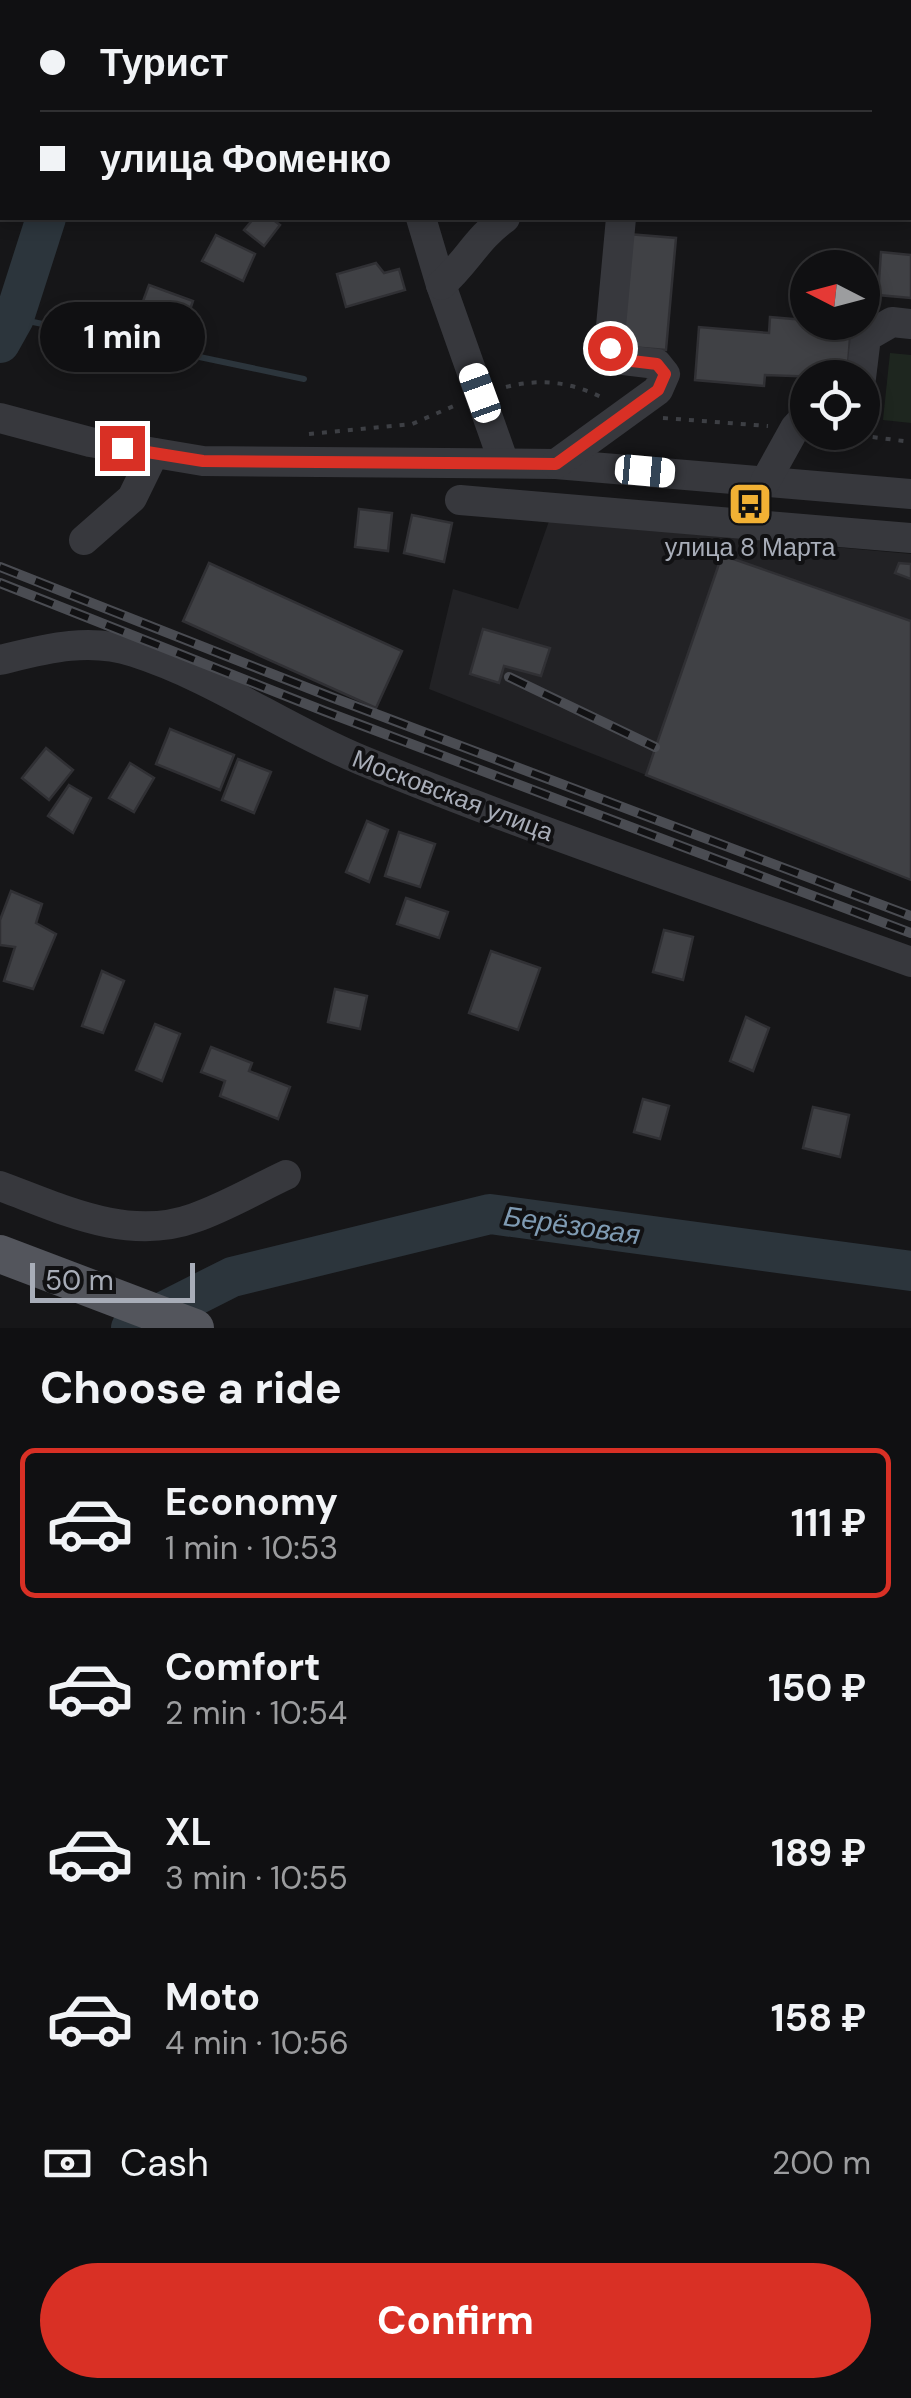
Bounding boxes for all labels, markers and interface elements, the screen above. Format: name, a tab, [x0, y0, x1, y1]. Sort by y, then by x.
text: Турист	[100, 38, 229, 88]
text: улица Фоменко	[100, 134, 391, 184]
north arrow	[790, 250, 880, 340]
map controls	[790, 250, 880, 450]
callout: 1 min	[39, 303, 204, 373]
text: 1 min	[84, 316, 161, 358]
route start	[588, 326, 633, 371]
car	[456, 360, 504, 426]
button: locate	[790, 360, 880, 450]
route end	[100, 426, 145, 471]
car	[614, 453, 676, 489]
bus stop icon: улица 8 Марта	[727, 481, 773, 527]
place label: улица 8 Марта	[665, 531, 835, 564]
street label: Московская улица	[348, 742, 558, 849]
water label: Берёзовая	[501, 1198, 643, 1253]
scale bar	[30, 1258, 195, 1302]
text: 50 m	[45, 1262, 114, 1299]
text: Choose a ride	[40, 1358, 342, 1417]
text: Economy	[165, 1477, 338, 1527]
icon: car	[45, 1478, 135, 1568]
text: 111 ₽	[791, 1498, 866, 1548]
text: 1 min · 10:53	[165, 1527, 338, 1569]
text: Comfort	[165, 1642, 321, 1692]
icon: car	[45, 1643, 135, 1733]
text: 150 ₽	[768, 1663, 866, 1713]
text: 2 min · 10:54	[165, 1692, 347, 1734]
text: XL	[165, 1807, 212, 1857]
icon: car	[45, 1808, 135, 1898]
text: 189 ₽	[771, 1828, 866, 1878]
text: 3 min · 10:55	[165, 1857, 348, 1899]
text: Moto	[165, 1972, 260, 2022]
icon: car	[45, 1973, 135, 2063]
text: 158 ₽	[771, 1993, 866, 2043]
text: 4 min · 10:56	[165, 2022, 349, 2064]
icon: cash	[40, 2136, 95, 2191]
text: Cash	[120, 2138, 209, 2188]
text: 200 m	[772, 2142, 871, 2184]
button: Confirm	[40, 2263, 871, 2378]

